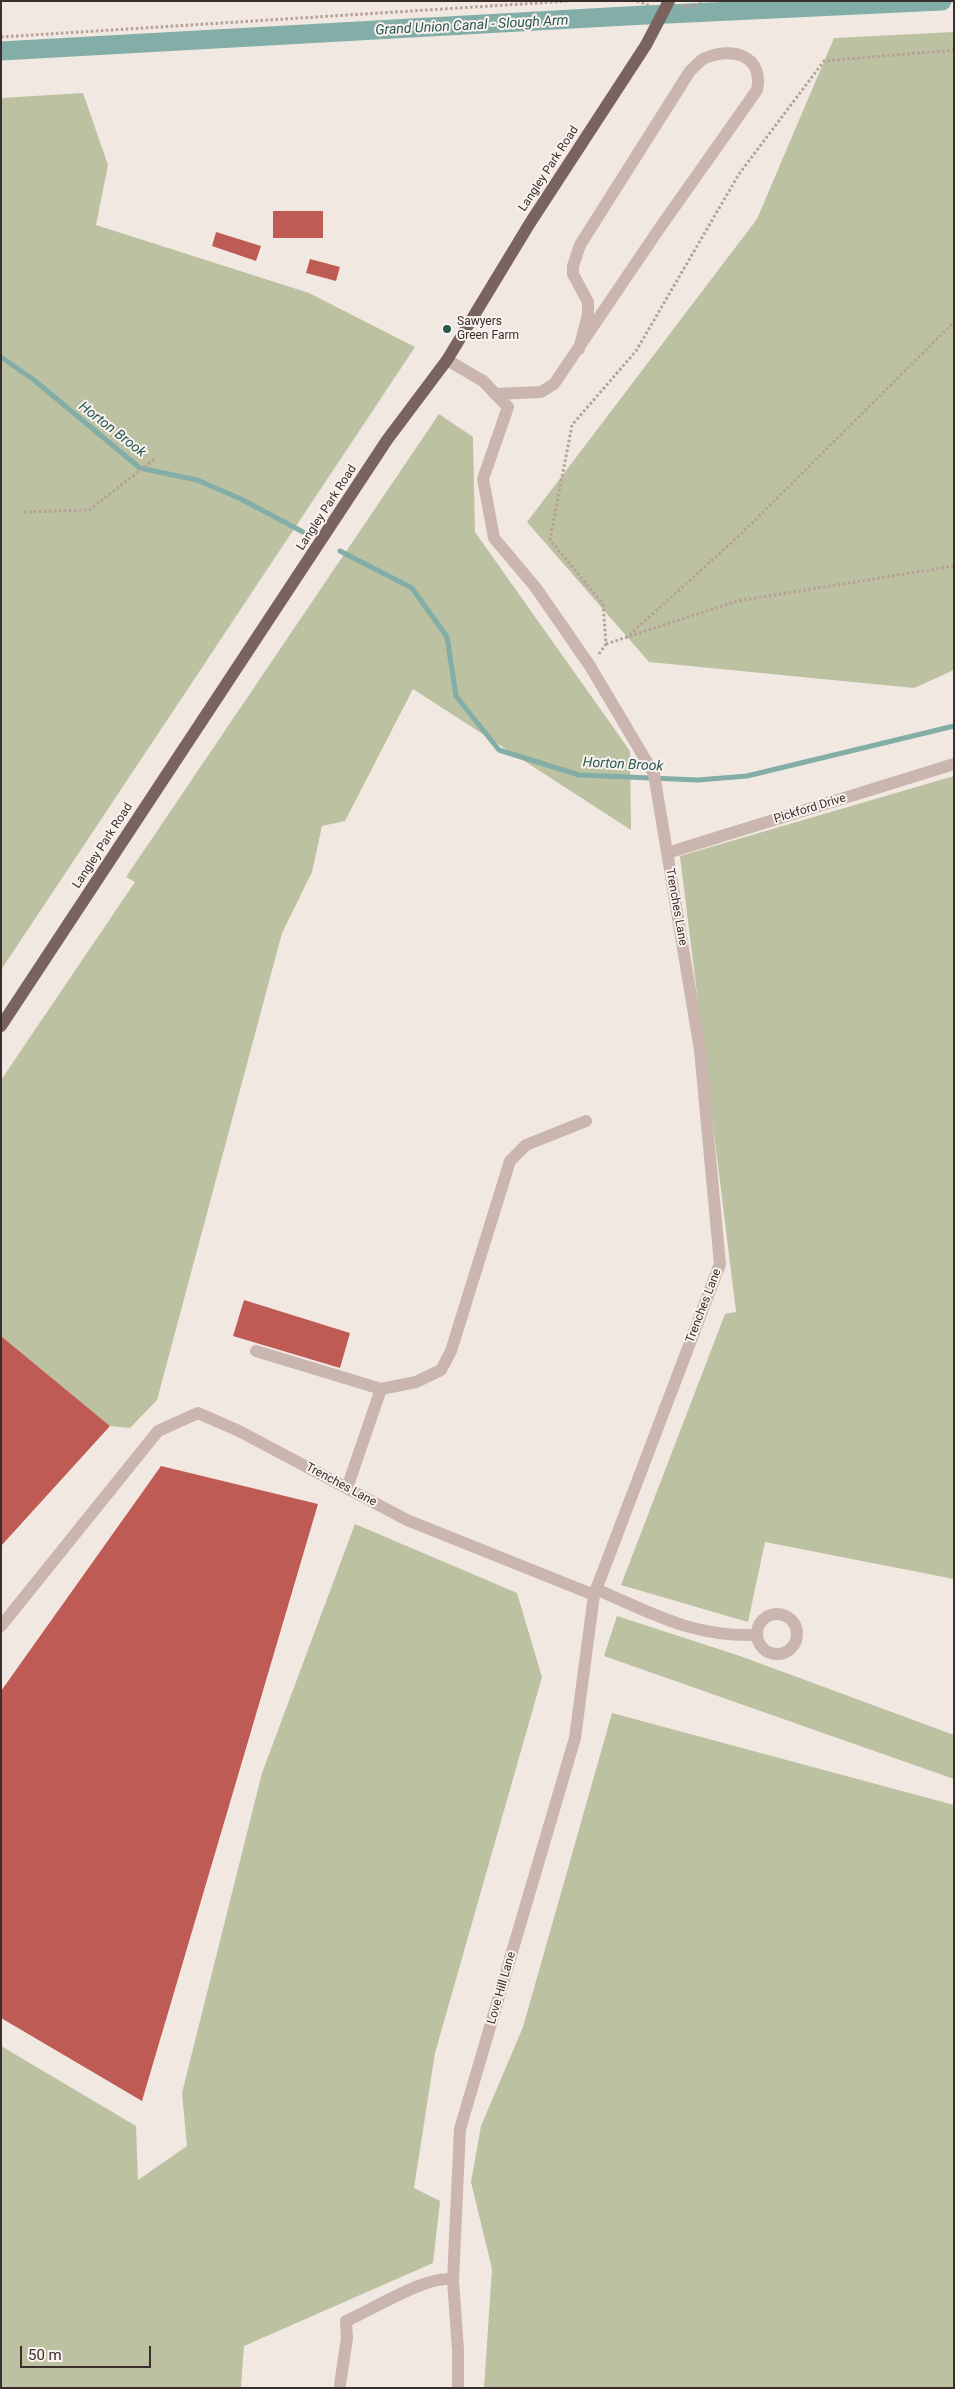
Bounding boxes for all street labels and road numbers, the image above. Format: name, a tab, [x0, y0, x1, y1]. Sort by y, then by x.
street label: Langley Park Road	[516, 124, 582, 214]
street label: Langley Park Road	[294, 463, 360, 553]
street label: Pickford Drive	[772, 791, 848, 827]
street label: Langley Park Road	[70, 801, 136, 891]
street label: Trenches Lane	[662, 867, 690, 947]
street label: Trenches Lane	[683, 1267, 725, 1345]
street label: Trenches Lane	[303, 1460, 379, 1510]
street label: Love Hill Lane	[485, 1950, 519, 2026]

